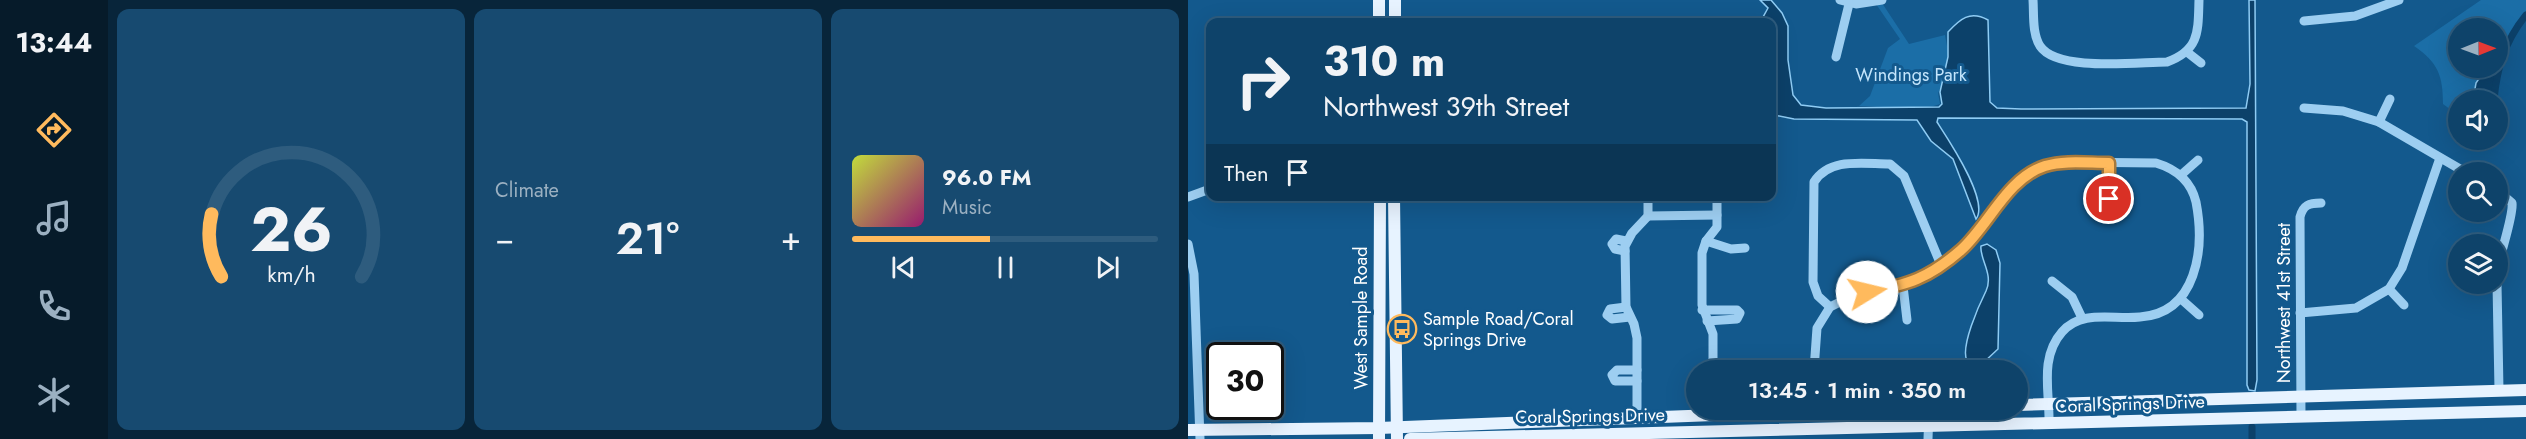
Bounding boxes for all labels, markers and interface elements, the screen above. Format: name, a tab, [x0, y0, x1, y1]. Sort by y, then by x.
north arrow	[2448, 18, 2508, 78]
map controls	[2448, 18, 2508, 294]
text: 13:44	[16, 23, 92, 62]
text: 310 m	[1323, 31, 1445, 92]
icon: right	[1224, 42, 1302, 120]
park label: Windings Park	[1855, 62, 1967, 88]
text: Northwest 39th Street	[1323, 87, 1569, 126]
button: sound	[2448, 90, 2508, 150]
icon: directions	[33, 109, 75, 151]
icon: arrive	[1281, 156, 1314, 189]
text: Then	[1224, 157, 1269, 189]
text: 96.0 FM	[942, 161, 1031, 193]
button: search	[2448, 162, 2508, 222]
pin	[2083, 173, 2134, 224]
text: Climate	[495, 176, 559, 205]
icon: arrive	[2092, 182, 2125, 215]
text: 26	[250, 184, 332, 274]
text: Music	[942, 193, 992, 222]
icon: music	[33, 197, 75, 239]
text: 21°	[616, 206, 679, 271]
text: −	[495, 215, 514, 262]
text: +	[781, 215, 801, 262]
street label: Northwest 41st Street	[2271, 222, 2297, 383]
button: layers	[2448, 234, 2508, 294]
street label: West Sample Road	[1348, 246, 1374, 390]
icon: previous	[887, 251, 920, 284]
icon: pause	[989, 251, 1022, 284]
icon: next	[1091, 251, 1124, 284]
text: km/h	[267, 259, 315, 290]
position arrow	[1835, 260, 1899, 324]
icon: phone	[33, 285, 75, 327]
place label: Sample Road/Coral Springs Drive	[1423, 306, 1574, 353]
bus stop icon: Sample Road/Coral Springs Drive	[1386, 313, 1418, 345]
speed limit sign: 30	[1206, 342, 1284, 420]
icon: climate	[33, 374, 75, 416]
text: 13:45 · 1 min · 350 m	[1748, 374, 1966, 406]
street label: Coral Springs Drive	[2055, 388, 2205, 420]
street label: Coral Springs Drive	[1515, 402, 1665, 430]

